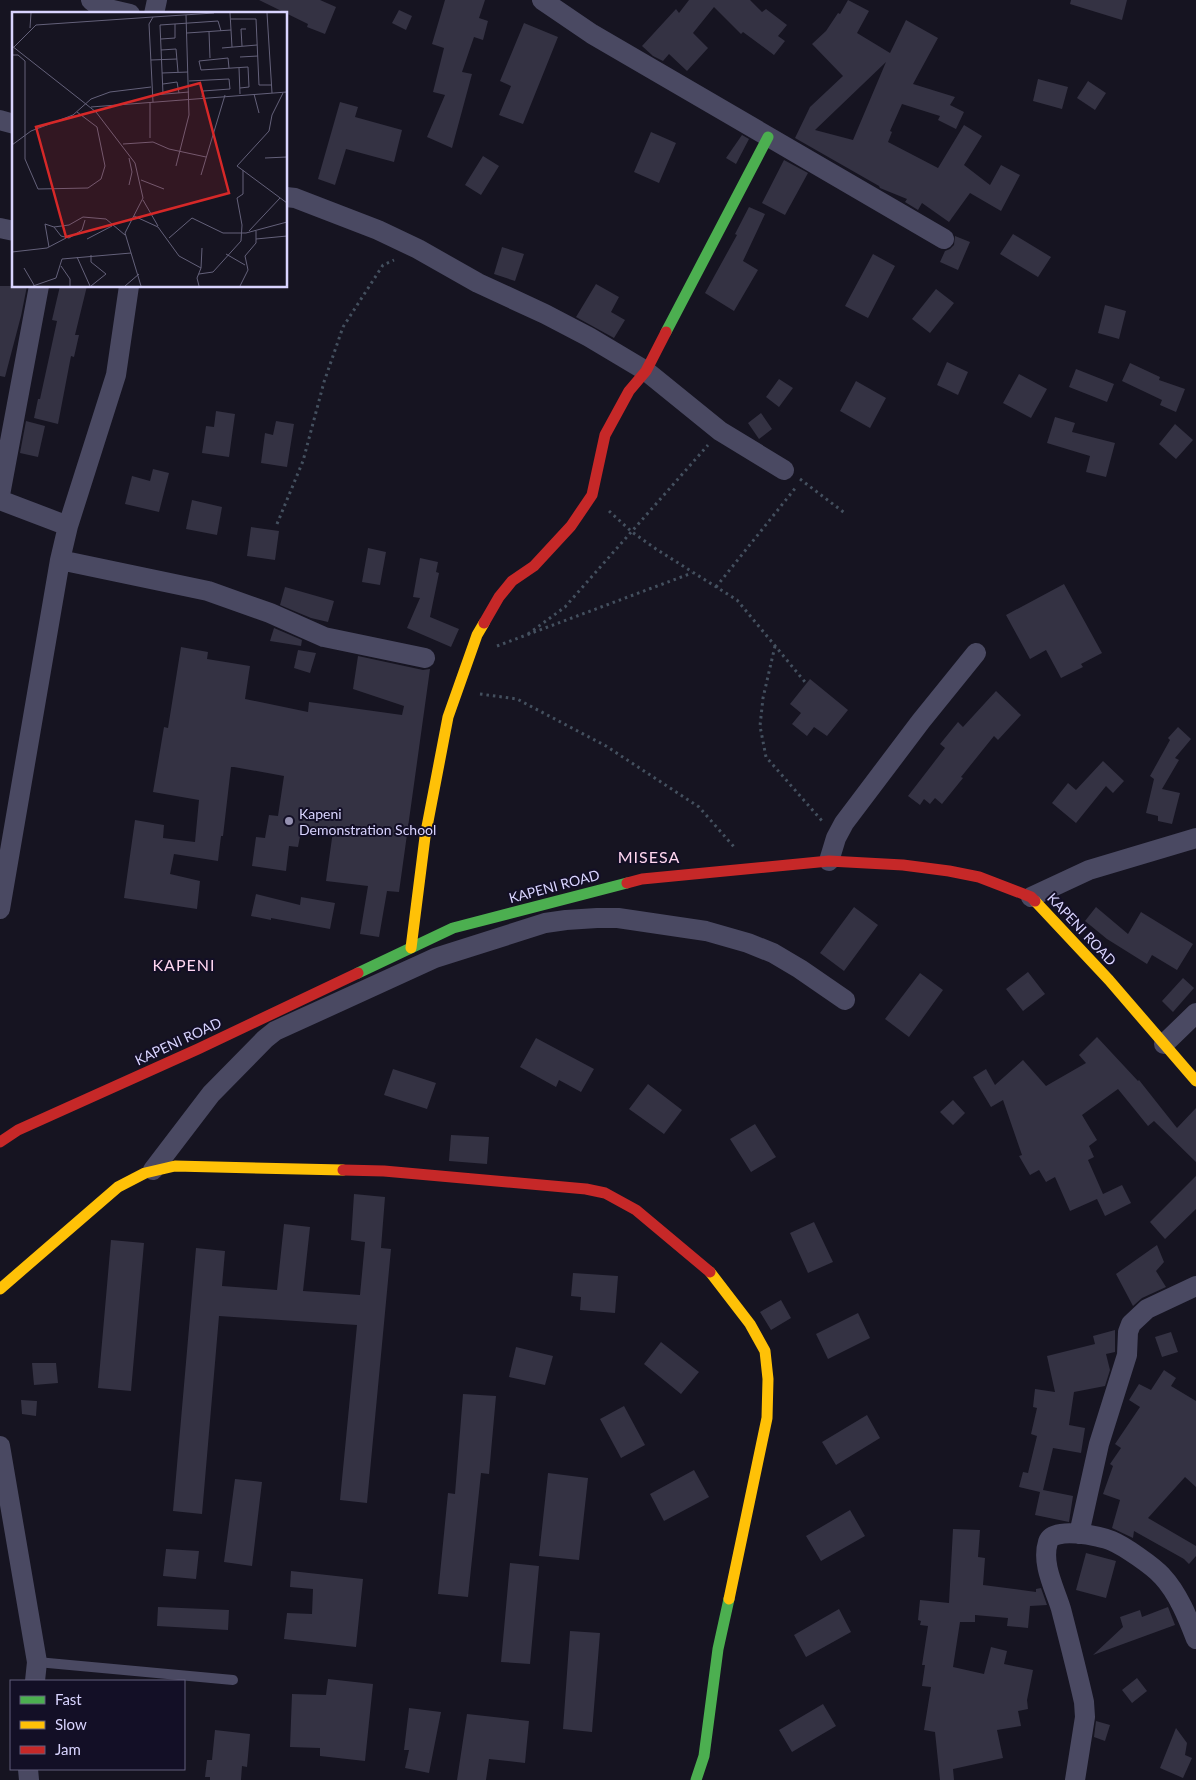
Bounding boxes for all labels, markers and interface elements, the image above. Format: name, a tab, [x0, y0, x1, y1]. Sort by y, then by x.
inset map	[12, 12, 288, 288]
place label: Kapeni Demonstration School	[299, 805, 436, 838]
marker: Kapeni Demonstration School	[283, 815, 295, 827]
district label: MISESA	[618, 847, 680, 866]
street label: KAPENI ROAD	[507, 866, 601, 906]
street label: KAPENI ROAD	[1044, 889, 1120, 969]
district label: KAPENI	[153, 955, 215, 974]
street label: KAPENI ROAD	[132, 1014, 224, 1068]
legend	[10, 1680, 185, 1770]
text: Fast	[55, 1690, 82, 1708]
text: Slow	[55, 1715, 87, 1733]
text: Jam	[55, 1740, 81, 1758]

